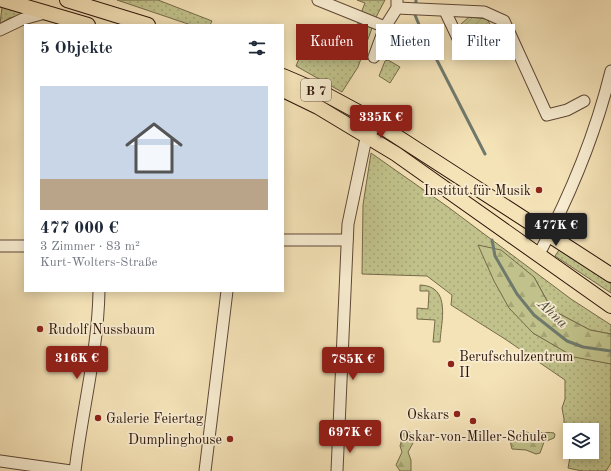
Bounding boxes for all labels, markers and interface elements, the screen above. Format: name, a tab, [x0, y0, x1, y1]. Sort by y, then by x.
chip: Kaufen	[296, 24, 368, 60]
chip: Mieten	[376, 24, 444, 60]
chip: Filter	[452, 24, 515, 60]
icon: filters	[246, 37, 268, 59]
text: 5 Objekte	[40, 40, 113, 57]
road number: B 7	[301, 79, 331, 101]
pin: 335K €	[348, 105, 414, 139]
text: 335K €	[359, 111, 403, 124]
icon: home	[118, 112, 190, 184]
place label: Institut für Musik	[424, 184, 531, 198]
marker: Institut für Musik	[534, 185, 544, 195]
pin: 477K €	[523, 213, 589, 247]
text: 477K €	[534, 219, 578, 232]
text: 477 000 €	[40, 220, 119, 237]
text: 3 Zimmer · 83 m²	[40, 240, 140, 253]
text: Kurt-Wolters-Straße	[40, 256, 158, 269]
water label: Ahna	[533, 296, 570, 332]
place label: Rudolf Nussbaum	[48, 323, 155, 337]
marker: Rudolf Nussbaum	[35, 324, 45, 334]
pin: 316K €	[44, 346, 110, 380]
pin: 785K €	[320, 347, 386, 381]
place label: Berufschulzentrum II	[459, 350, 573, 380]
text: 316K €	[55, 352, 99, 365]
text: 785K €	[331, 353, 375, 366]
marker: Berufschulzentrum II	[446, 359, 456, 369]
place label: Oskars	[407, 408, 449, 422]
marker: Oskars	[452, 409, 462, 419]
place label: Galerie Feiertag	[106, 412, 204, 426]
marker: Galerie Feiertag	[93, 413, 103, 423]
marker: Oskar-von-Miller-Schule	[468, 416, 478, 426]
pin: 697K €	[317, 420, 383, 454]
map controls	[563, 423, 599, 459]
button: layers	[563, 423, 599, 459]
text: 697K €	[328, 426, 372, 439]
place label: Oskar-von-Miller-Schule	[399, 430, 547, 444]
place label: Dumplinghouse	[128, 433, 222, 447]
marker: Dumplinghouse	[225, 434, 235, 444]

